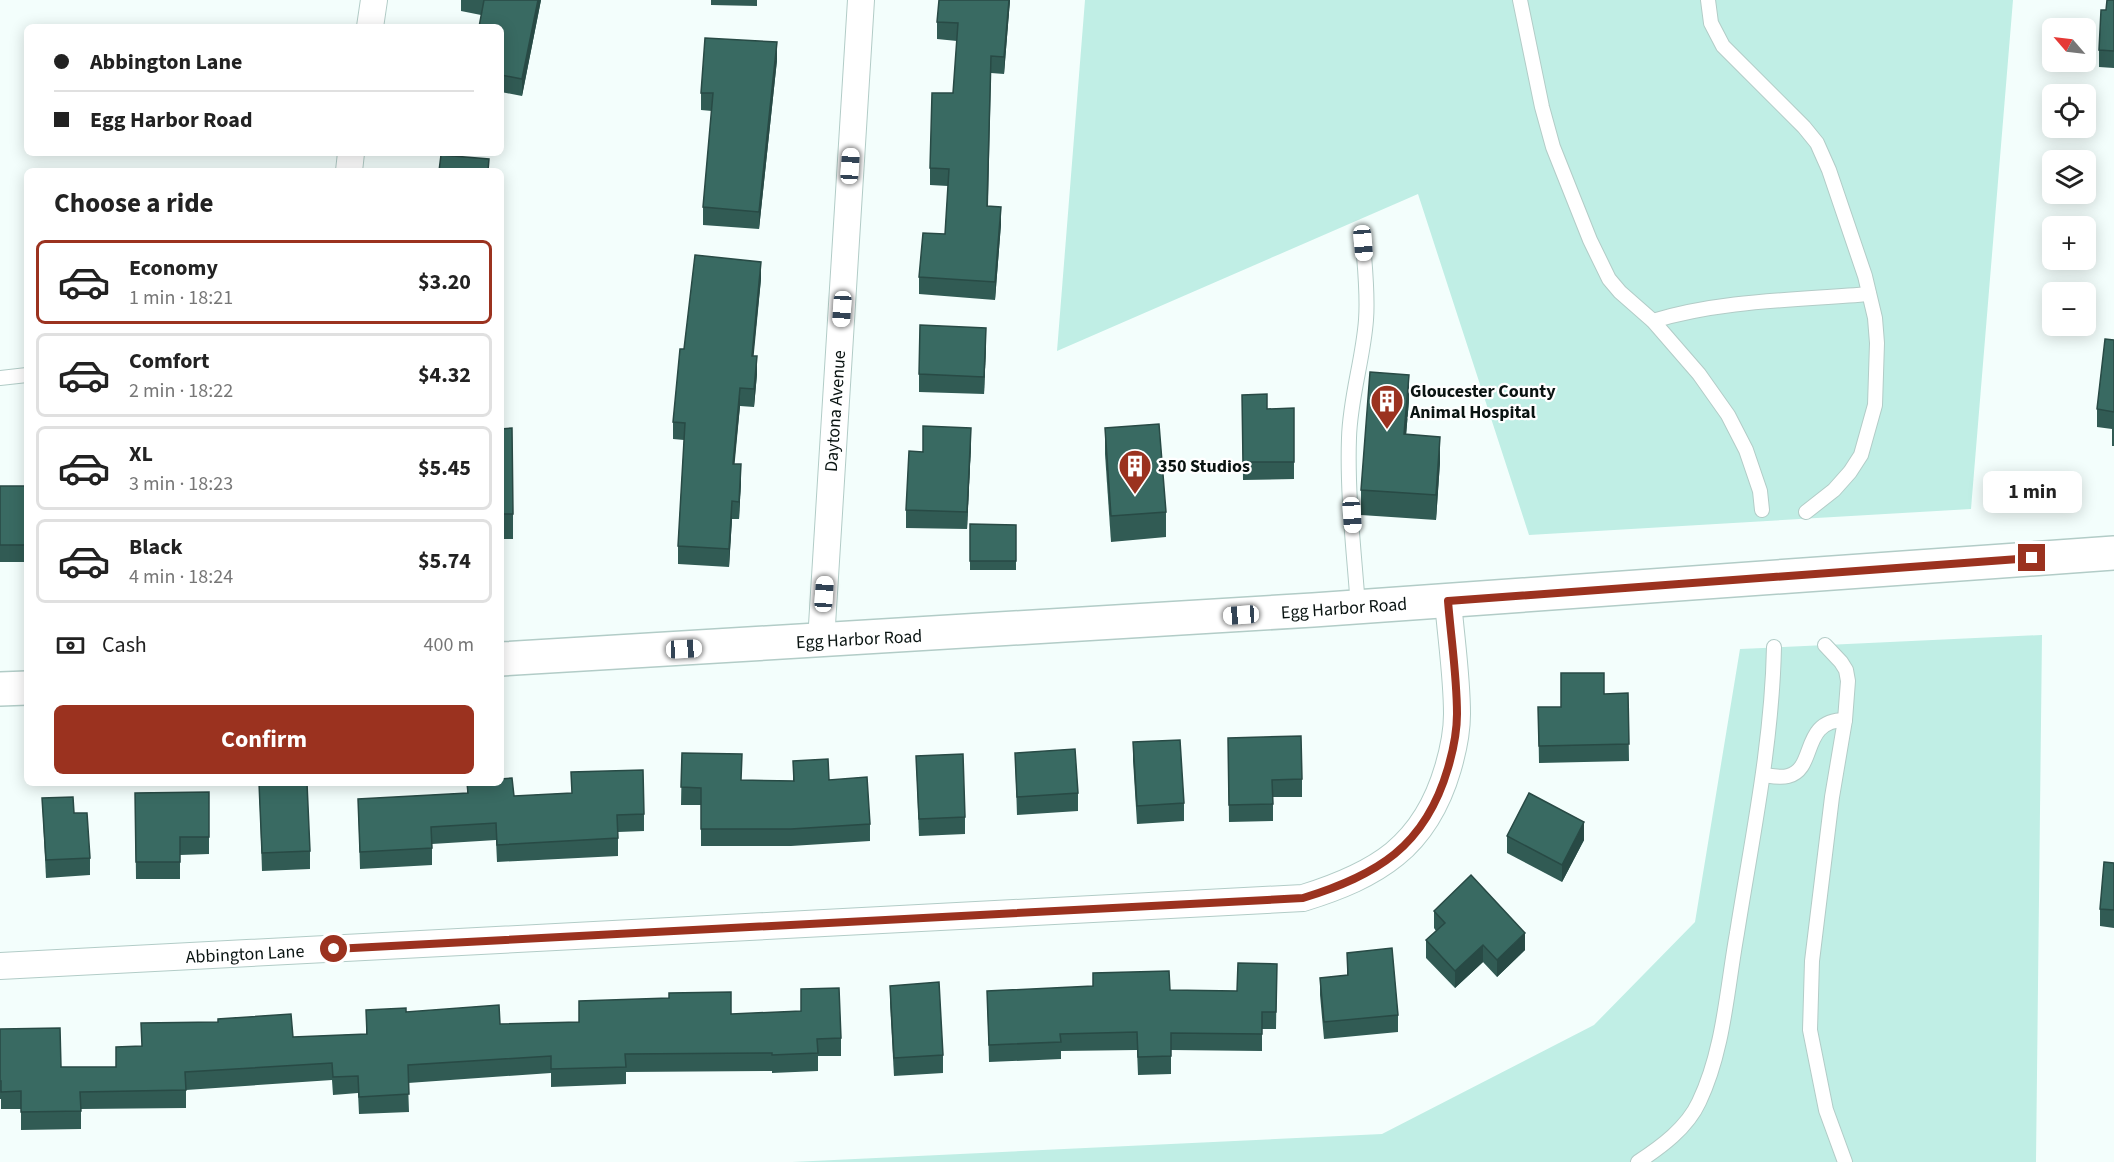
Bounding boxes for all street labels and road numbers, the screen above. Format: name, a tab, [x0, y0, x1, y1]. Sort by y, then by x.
street label: Daytona Avenue	[819, 349, 852, 473]
street label: Egg Harbor Road	[1280, 592, 1408, 625]
street label: Egg Harbor Road	[795, 624, 923, 655]
street label: Abbington Lane	[185, 939, 305, 970]

